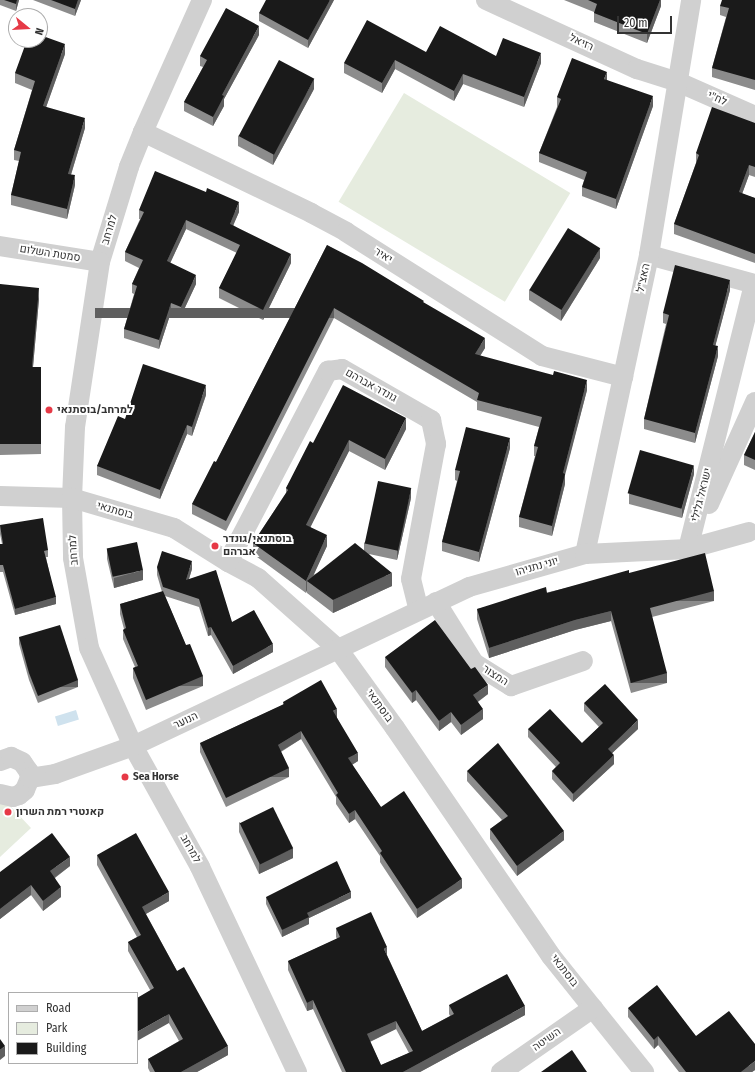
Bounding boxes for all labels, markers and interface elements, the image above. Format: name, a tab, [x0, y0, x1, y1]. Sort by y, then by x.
north arrow	[8, 8, 48, 48]
scale bar	[619, 8, 674, 34]
text: 20 m	[624, 16, 648, 30]
text: N	[32, 26, 46, 37]
street label: רזיאל	[567, 32, 595, 54]
street label: לח"י	[705, 89, 729, 109]
street label: למרחב	[99, 213, 121, 247]
street label: סמטת השלום	[19, 243, 81, 265]
street label: יאיר	[371, 245, 395, 267]
street label: האצ"ל	[634, 262, 654, 294]
street label: גונדר אברהם	[343, 366, 399, 406]
place label: למרחב/בוסתנאי	[57, 403, 133, 417]
marker: למרחב/בוסתנאי	[44, 405, 54, 415]
street label: ישראל גלילי	[689, 467, 715, 523]
street label: בוסתנאי	[95, 500, 135, 522]
place label: בוסתנאי/גונדר אברהם	[223, 533, 292, 559]
street label: למרחב	[66, 534, 82, 566]
marker: בוסתנאי/גונדר אברהם	[210, 541, 220, 551]
street label: יוני נתניהו	[514, 555, 560, 579]
street label: המצור	[480, 663, 510, 689]
street label: בוסתנאי	[363, 687, 395, 725]
street label: הנוער	[172, 710, 200, 732]
place label: Sea Horse	[133, 770, 179, 784]
marker: Sea Horse	[120, 772, 130, 782]
place label: קאנטרי רמת השרון	[16, 805, 104, 819]
marker: קאנטרי רמת השרון	[3, 807, 13, 817]
street label: למרחב	[177, 832, 203, 866]
street label: בוסתנאי	[547, 952, 581, 990]
legend	[8, 992, 138, 1064]
text: Road	[46, 1001, 71, 1015]
text: Park	[46, 1021, 67, 1035]
street label: השיטה	[530, 1025, 564, 1055]
text: Building	[46, 1041, 86, 1055]

